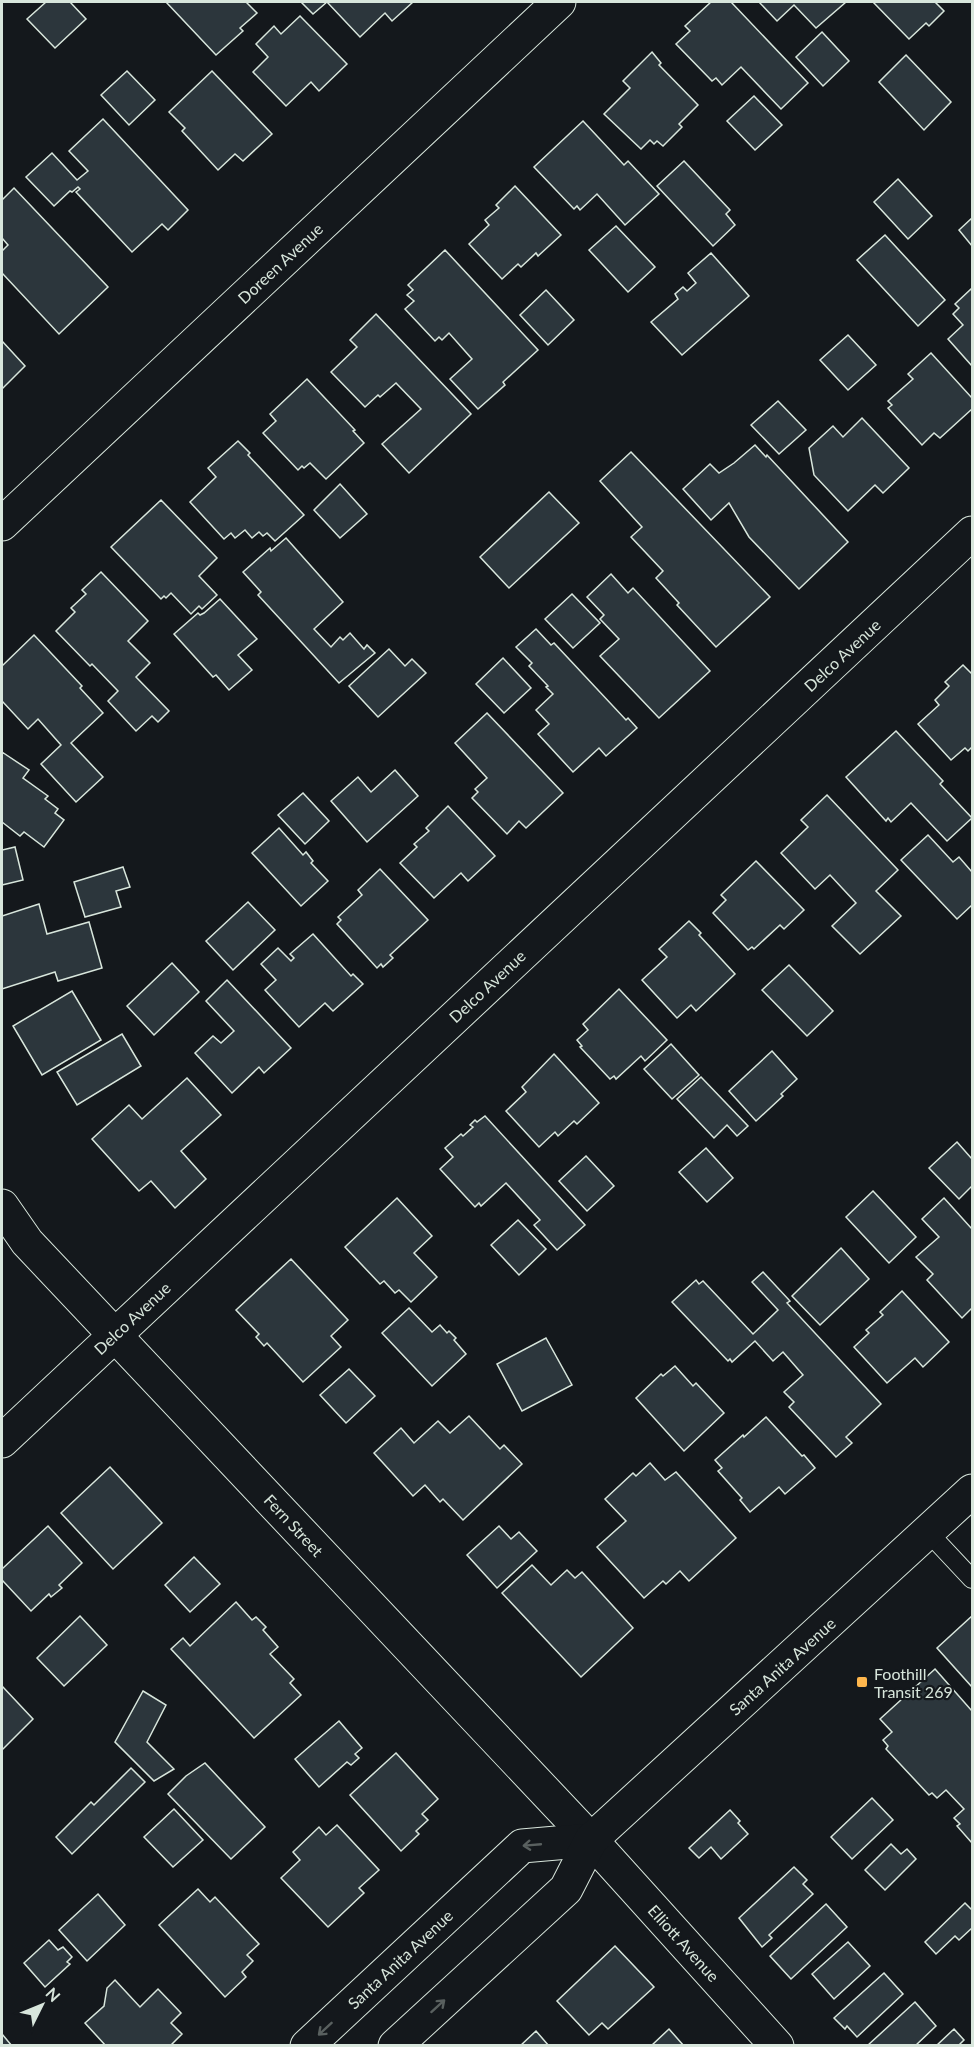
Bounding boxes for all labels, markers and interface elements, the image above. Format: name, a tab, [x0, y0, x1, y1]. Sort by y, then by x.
street label: Doreen Avenue	[234, 219, 326, 307]
street label: Delco Avenue	[800, 615, 884, 695]
street label: Delco Avenue	[445, 946, 529, 1026]
street label: Delco Avenue	[90, 1278, 174, 1358]
street label: Fern Street	[261, 1490, 328, 1560]
street label: Santa Anita Avenue	[725, 1613, 839, 1719]
place label: Foothill Transit 269	[874, 1664, 953, 1701]
marker: Foothill Transit 269	[855, 1675, 869, 1689]
one-way arrow	[523, 1840, 543, 1851]
street label: Elliott Avenue	[645, 1901, 723, 1985]
street label: Santa Anita Avenue	[344, 1906, 456, 2012]
north arrow	[12, 1975, 72, 2035]
text: N	[42, 1983, 64, 2005]
one-way arrow	[430, 1999, 445, 2013]
one-way arrow	[318, 2022, 333, 2036]

